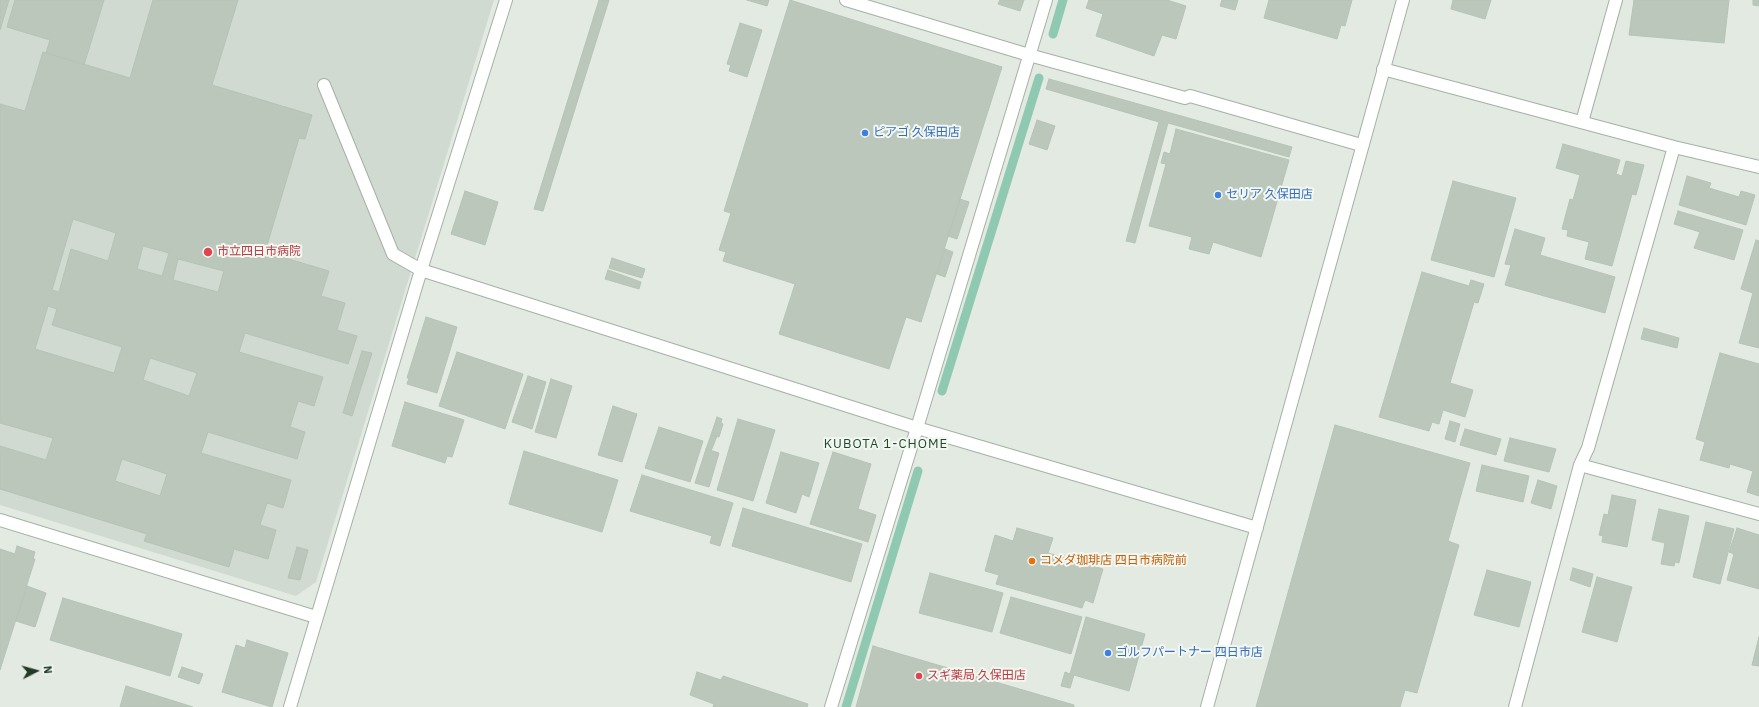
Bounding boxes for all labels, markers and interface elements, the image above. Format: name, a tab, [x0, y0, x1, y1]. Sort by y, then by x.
place label: ピアゴ 久保田店	[873, 126, 960, 140]
marker: ピアゴ 久保田店	[860, 128, 870, 138]
place label: セリア 久保田店	[1226, 188, 1313, 202]
marker: セリア 久保田店	[1213, 190, 1223, 200]
place label: 市立四日市病院	[217, 245, 301, 259]
marker: 市立四日市病院	[202, 246, 214, 258]
district label: KUBOTA 1-CHOME	[824, 436, 948, 452]
place label: コメダ珈琲店 四日市病院前	[1040, 554, 1187, 568]
marker: コメダ珈琲店 四日市病院前	[1027, 556, 1037, 566]
place label: ゴルフパートナー 四日市店	[1116, 646, 1263, 660]
marker: ゴルフパートナー 四日市店	[1103, 648, 1113, 658]
north arrow	[16, 651, 56, 691]
text: N	[41, 665, 55, 674]
place label: スギ薬局 久保田店	[927, 669, 1026, 683]
marker: スギ薬局 久保田店	[914, 671, 924, 681]

